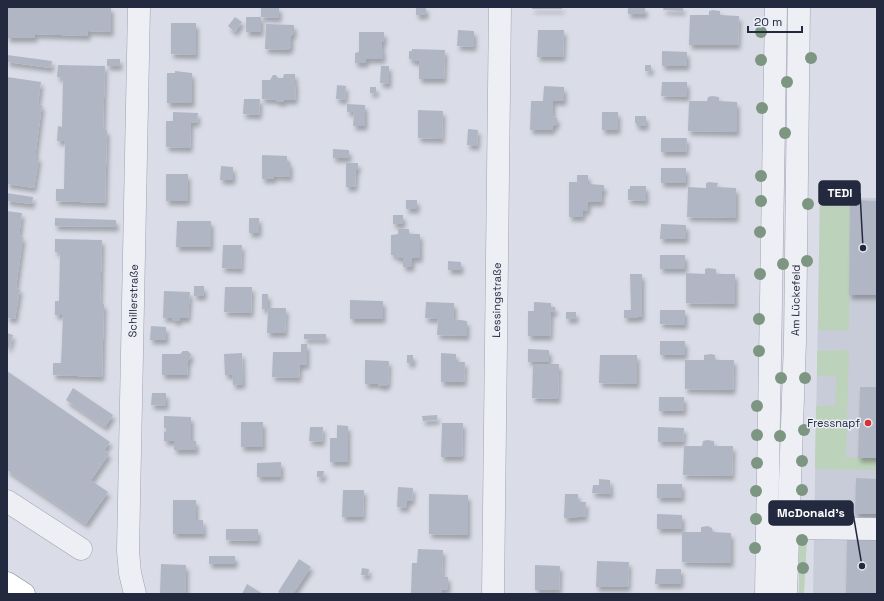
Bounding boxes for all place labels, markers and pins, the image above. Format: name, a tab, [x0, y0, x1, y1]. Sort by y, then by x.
callout: TEDi	[819, 181, 860, 205]
place label: Fressnapf	[807, 416, 860, 430]
marker: Fressnapf	[863, 418, 873, 428]
callout: McDonald's	[769, 501, 853, 525]

